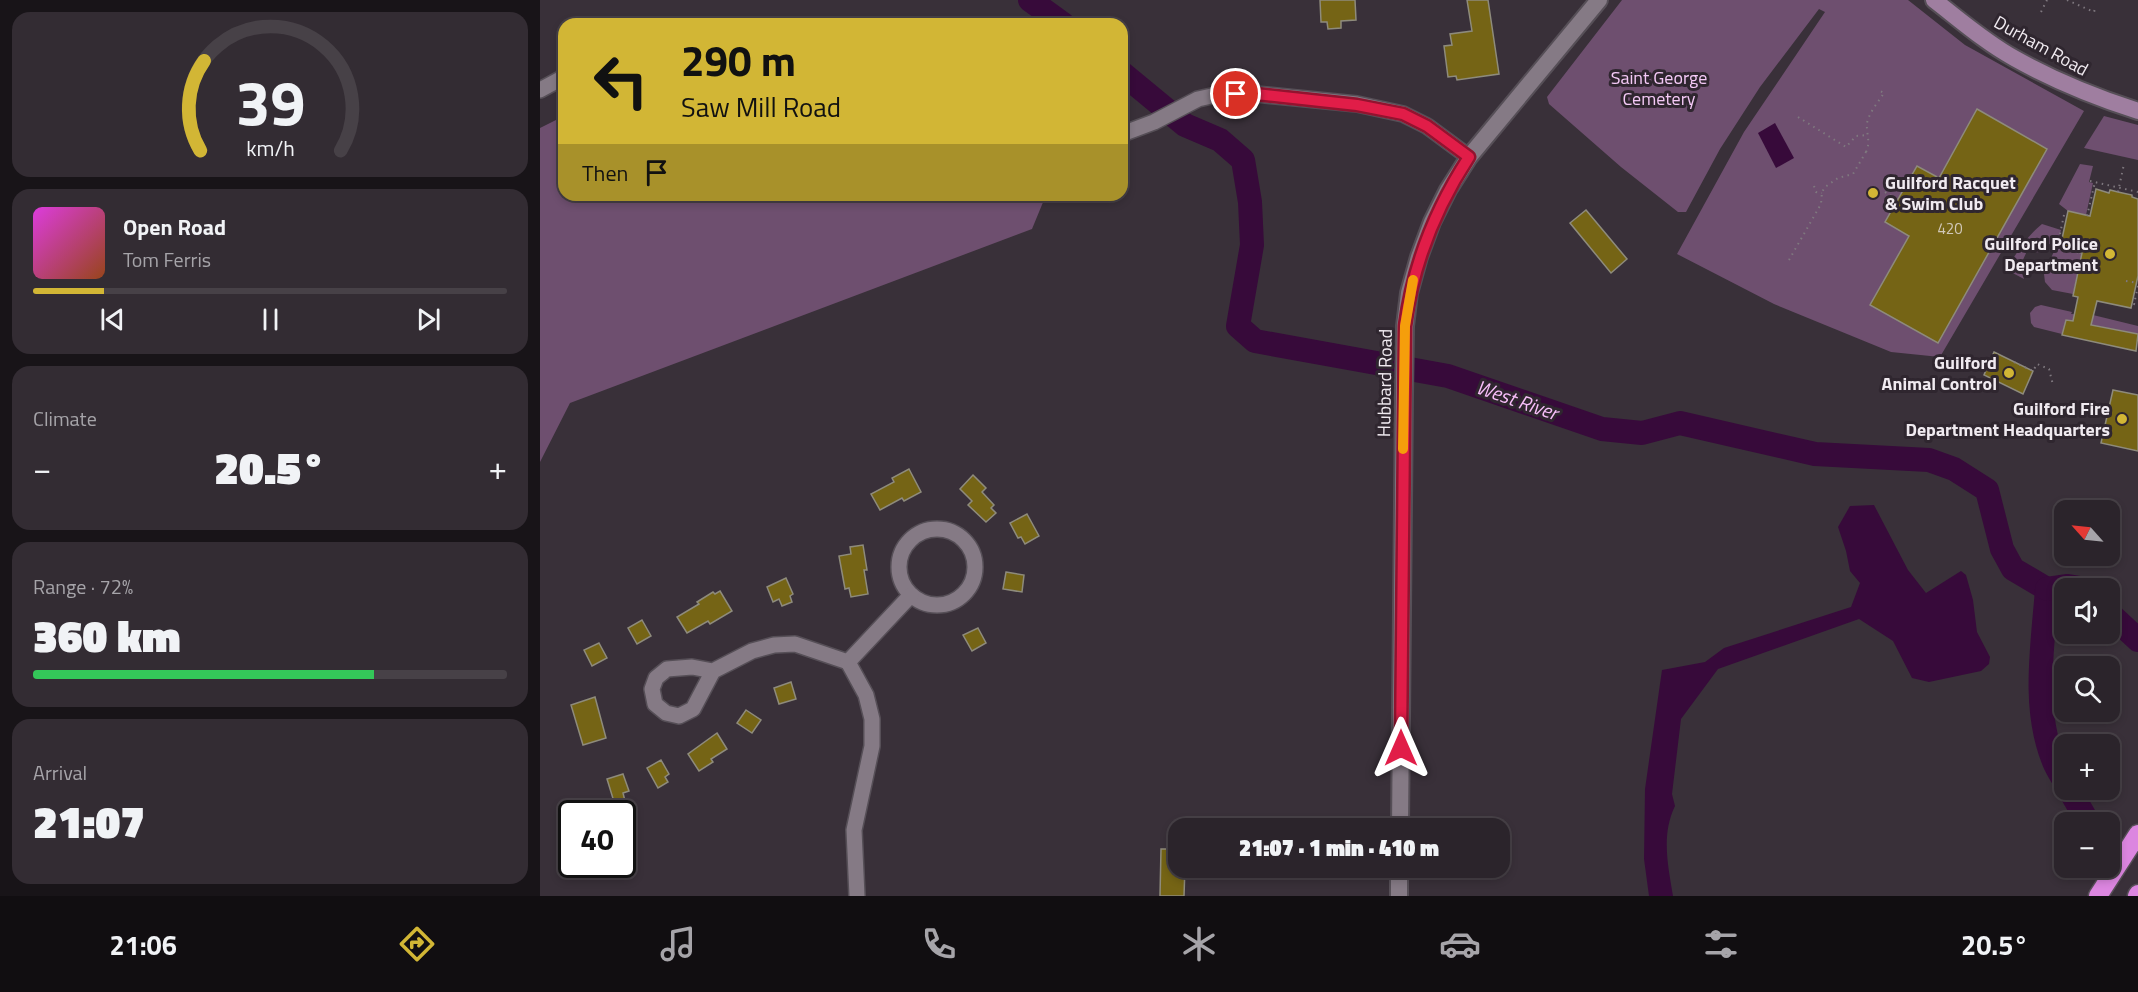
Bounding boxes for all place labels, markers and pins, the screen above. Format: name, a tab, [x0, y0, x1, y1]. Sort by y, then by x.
pin	[1210, 68, 1261, 119]
place label: Guilford Racquet & Swim Club	[1885, 169, 2016, 217]
marker: Guilford Racquet & Swim Club	[1866, 186, 1880, 200]
place label: Guilford Police Department	[1984, 230, 2098, 278]
marker: Guilford Police Department	[2103, 247, 2117, 261]
place label: Guilford Animal Control	[1882, 349, 1997, 397]
marker: Guilford Animal Control	[2002, 366, 2016, 380]
place label: Guilford Fire Department Headquarters	[1905, 395, 2110, 443]
marker: Guilford Fire Department Headquarters	[2115, 412, 2129, 426]

